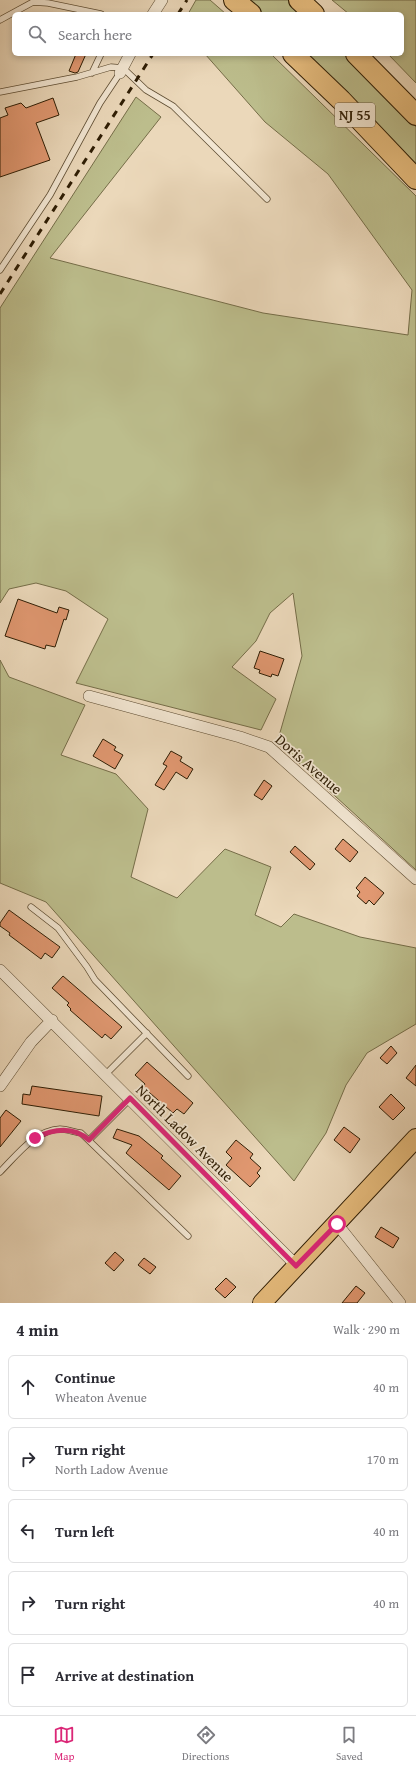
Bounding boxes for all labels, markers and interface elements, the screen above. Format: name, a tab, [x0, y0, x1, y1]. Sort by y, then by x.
search box	[12, 12, 404, 56]
icon: search	[26, 23, 48, 45]
text: Search here	[58, 24, 132, 45]
road number: NJ 55	[335, 103, 375, 127]
street label: Doris Avenue	[271, 729, 347, 799]
street label: North Ladow Avenue	[131, 1079, 239, 1187]
route end	[26, 1129, 44, 1147]
route start	[328, 1215, 346, 1233]
text: 4 min	[16, 1317, 58, 1342]
text: Walk · 290 m	[333, 1320, 400, 1339]
text: Continue	[55, 1367, 116, 1388]
icon: ahead	[17, 1376, 39, 1398]
text: 40 m	[373, 1378, 399, 1397]
text: Wheaton Avenue	[55, 1388, 147, 1407]
text: Turn right	[55, 1439, 126, 1460]
icon: right	[17, 1448, 39, 1470]
text: 170 m	[367, 1450, 399, 1469]
text: North Ladow Avenue	[55, 1460, 168, 1479]
icon: left	[17, 1520, 39, 1542]
text: Turn left	[55, 1521, 114, 1542]
text: 40 m	[373, 1522, 399, 1541]
icon: right	[17, 1592, 39, 1614]
text: Turn right	[55, 1593, 126, 1614]
text: 40 m	[373, 1594, 399, 1613]
icon: arrive	[17, 1664, 39, 1686]
text: Arrive at destination	[55, 1665, 194, 1686]
tab: Map	[53, 1724, 75, 1764]
tab: Directions	[182, 1724, 229, 1764]
tab: Saved	[336, 1724, 363, 1764]

